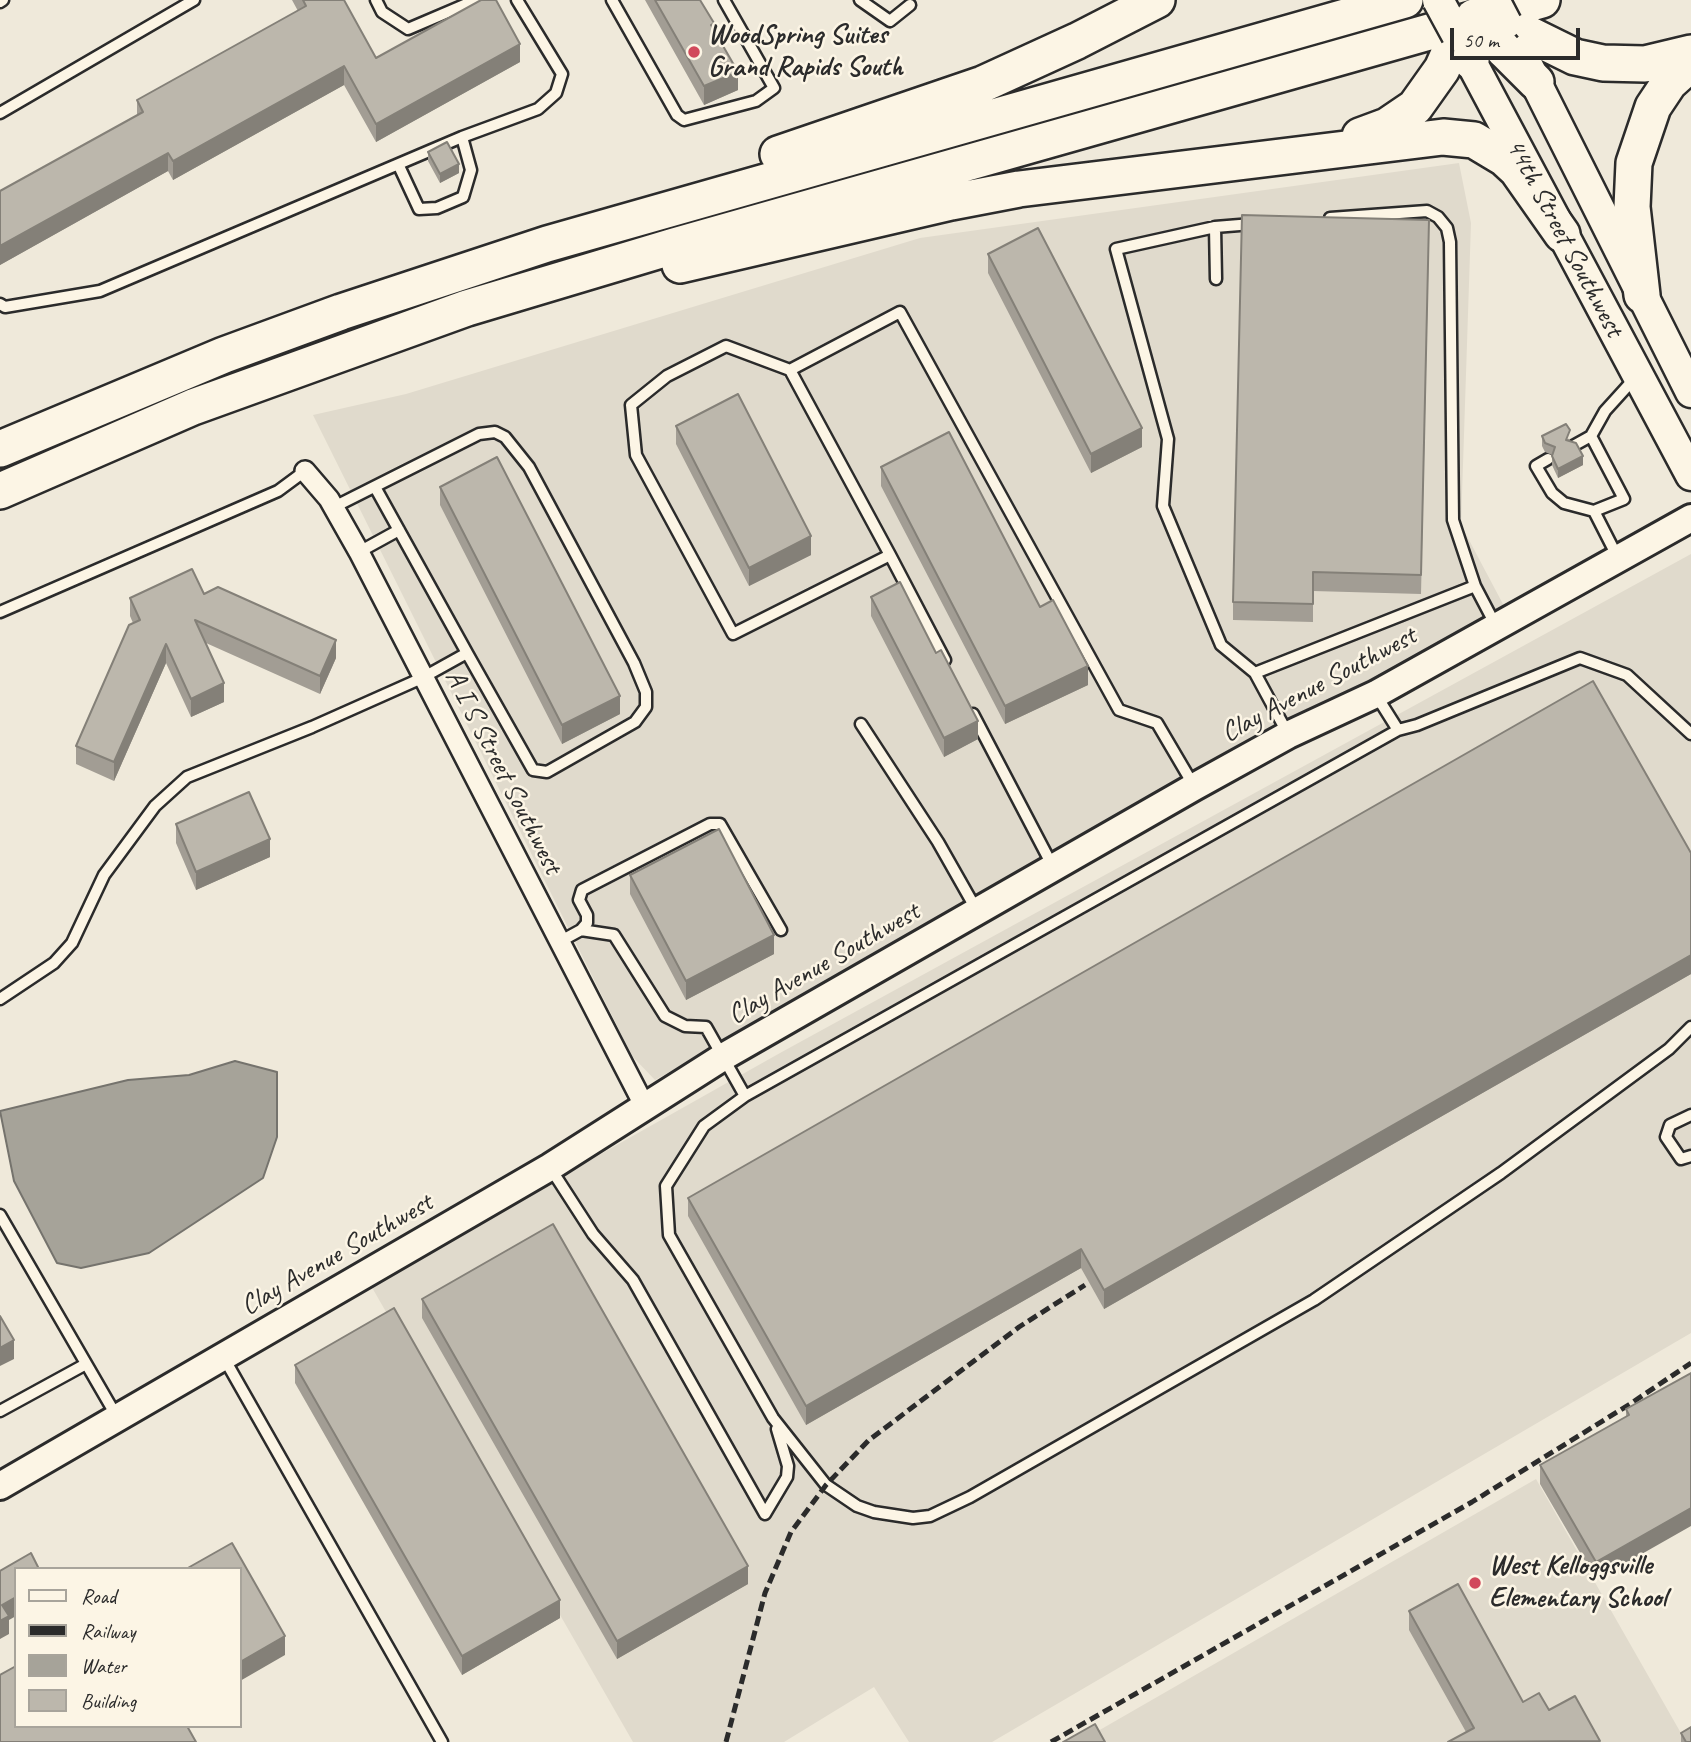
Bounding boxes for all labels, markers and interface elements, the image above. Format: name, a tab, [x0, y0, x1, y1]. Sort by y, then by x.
scale bar	[1453, 14, 1582, 58]
place label: WoodSpring Suites Grand Rapids South	[708, 19, 903, 85]
text: 50 m	[1463, 27, 1499, 53]
marker: WoodSpring Suites Grand Rapids South	[686, 44, 702, 60]
street label: 44th Street Southwest	[1498, 133, 1630, 343]
street label: Clay Avenue Southwest	[1216, 620, 1422, 750]
street label: A I S Street Southwest	[437, 664, 569, 880]
street label: Clay Avenue Southwest	[722, 896, 926, 1032]
street label: Clay Avenue Southwest	[235, 1187, 439, 1323]
place label: West Kelloggsville Elementary School	[1489, 1550, 1667, 1616]
legend	[14, 1567, 242, 1728]
marker: West Kelloggsville Elementary School	[1467, 1575, 1483, 1591]
text: Road	[81, 1583, 116, 1609]
text: Railway	[81, 1618, 135, 1644]
text: Water	[81, 1653, 127, 1679]
text: Building	[81, 1688, 136, 1714]

